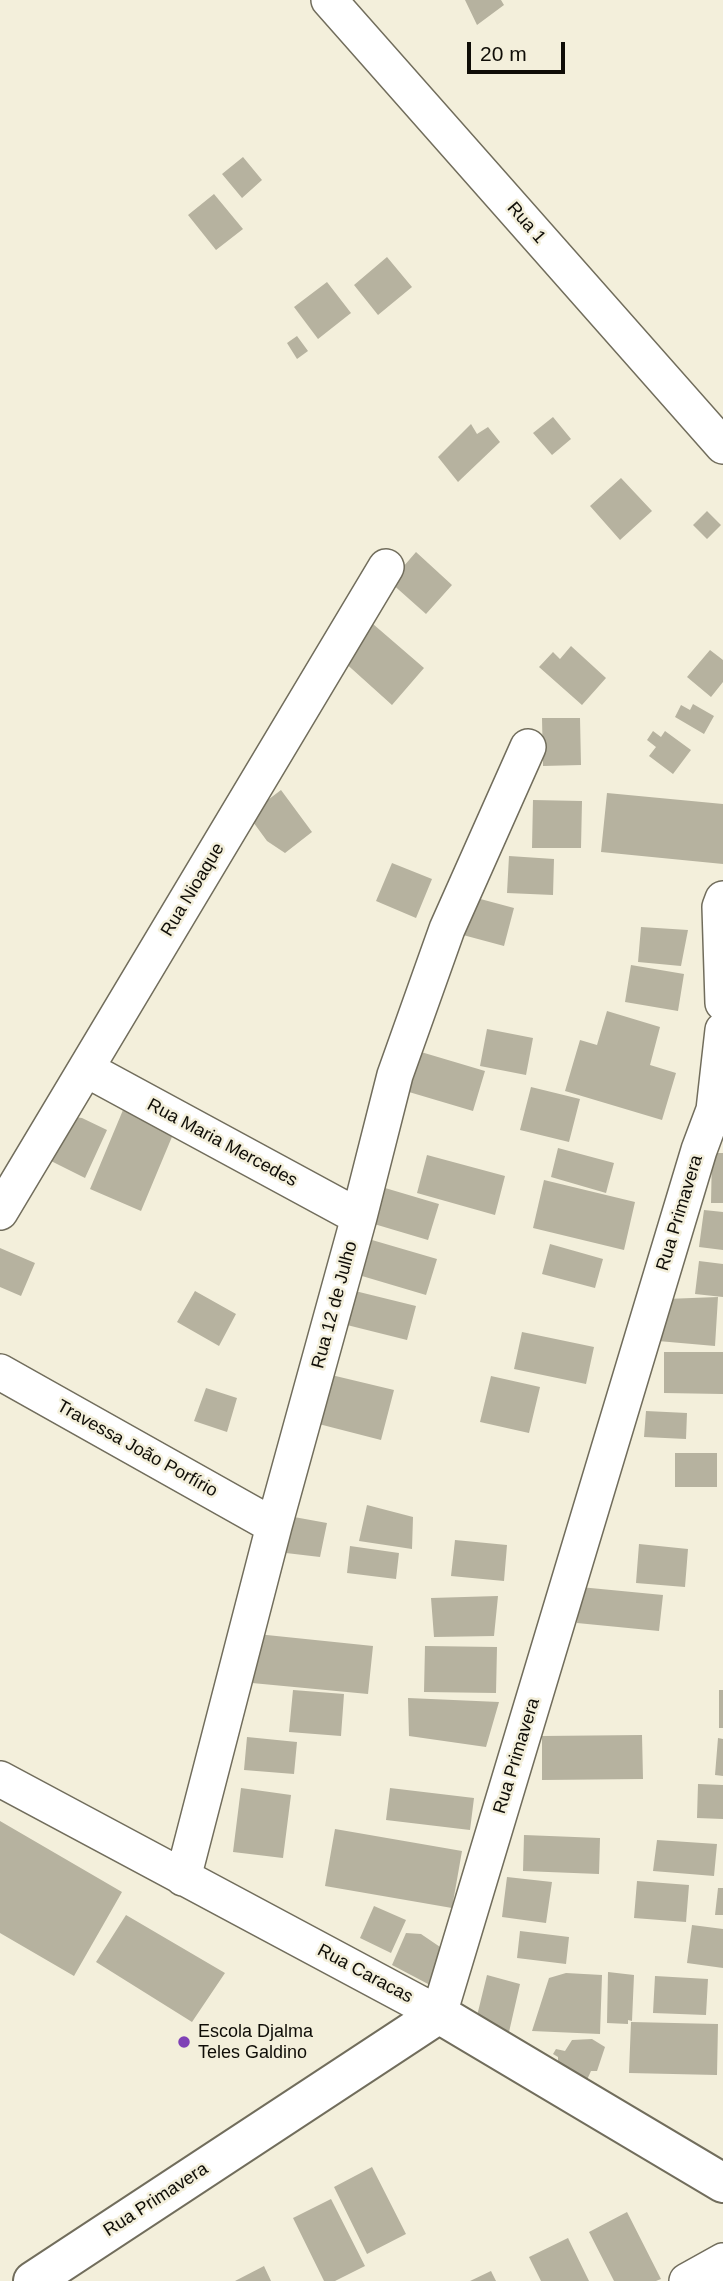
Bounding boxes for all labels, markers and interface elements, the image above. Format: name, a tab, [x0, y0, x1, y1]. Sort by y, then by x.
scale bar	[471, 28, 569, 72]
text: 20 m	[480, 42, 527, 65]
street label: Rua 1	[502, 198, 550, 248]
street label: Rua Nioaque	[157, 839, 229, 941]
street label: Rua Maria Mercedes	[143, 1094, 301, 1192]
street label: Rua Primavera	[652, 1152, 708, 1274]
street label: Rua 12 de Julho	[308, 1239, 362, 1371]
street label: Travessa João Porfírio	[53, 1396, 221, 1502]
street label: Rua Primavera	[489, 1695, 545, 1817]
street label: Rua Caracas	[314, 1940, 416, 2008]
place label: Escola Djalma Teles Galdino	[198, 2021, 313, 2064]
marker: Escola Djalma Teles Galdino	[176, 2034, 192, 2050]
street label: Rua Primavera	[100, 2158, 212, 2242]

